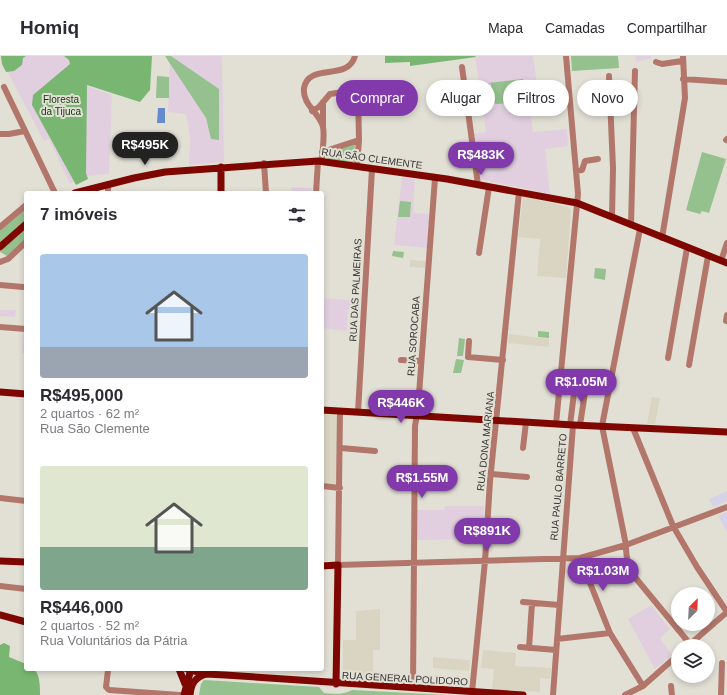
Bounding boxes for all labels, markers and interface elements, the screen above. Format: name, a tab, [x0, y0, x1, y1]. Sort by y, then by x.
text: Homiq	[20, 17, 79, 38]
text: Mapa	[488, 20, 523, 36]
text: Camadas	[545, 20, 605, 36]
text: Compartilhar	[627, 20, 707, 36]
chip: Comprar	[336, 80, 418, 116]
chip: Alugar	[426, 80, 495, 116]
chip: Filtros	[503, 80, 569, 116]
chip: Novo	[577, 80, 638, 116]
park label: Floresta da Tijuca	[41, 94, 81, 117]
pin: R$495K	[112, 132, 178, 166]
text: R$495K	[121, 137, 169, 152]
pin: R$483K	[448, 142, 514, 176]
street label: RUA SÃO CLEMENTE	[321, 145, 424, 171]
text: R$483K	[457, 147, 505, 162]
icon: filters	[286, 204, 308, 226]
text: 7 imóveis	[40, 205, 118, 224]
street label: RUA DAS PALMEIRAS	[347, 238, 364, 342]
icon: home	[138, 280, 210, 352]
street label: RUA SOROCABA	[405, 295, 422, 376]
pin: R$1.05M	[544, 369, 618, 403]
text: R$1.05M	[555, 374, 607, 389]
text: R$495,000	[40, 386, 123, 405]
pin: R$446K	[368, 390, 434, 424]
street label: RUA DONA MARIANA	[475, 390, 496, 491]
text: R$446K	[377, 395, 425, 410]
text: 2 quartos · 62 m²	[40, 406, 139, 421]
text: Rua São Clemente	[40, 421, 150, 436]
street label: RUA PAULO BARRETO	[548, 433, 569, 541]
pin: R$1.55M	[385, 465, 459, 499]
text: R$1.55M	[396, 470, 448, 485]
icon: home	[138, 492, 210, 564]
pin: R$891K	[454, 518, 520, 552]
text: R$891K	[463, 523, 511, 538]
pin: R$1.03M	[566, 558, 640, 592]
text: R$1.03M	[577, 563, 629, 578]
north arrow	[671, 587, 715, 631]
map controls	[671, 587, 715, 683]
text: R$446,000	[40, 598, 123, 617]
text: 2 quartos · 52 m²	[40, 618, 139, 633]
text: Rua Voluntários da Pátria	[40, 633, 187, 648]
button: layers	[671, 639, 715, 683]
street label: RUA GENERAL POLIDORO	[342, 670, 469, 687]

